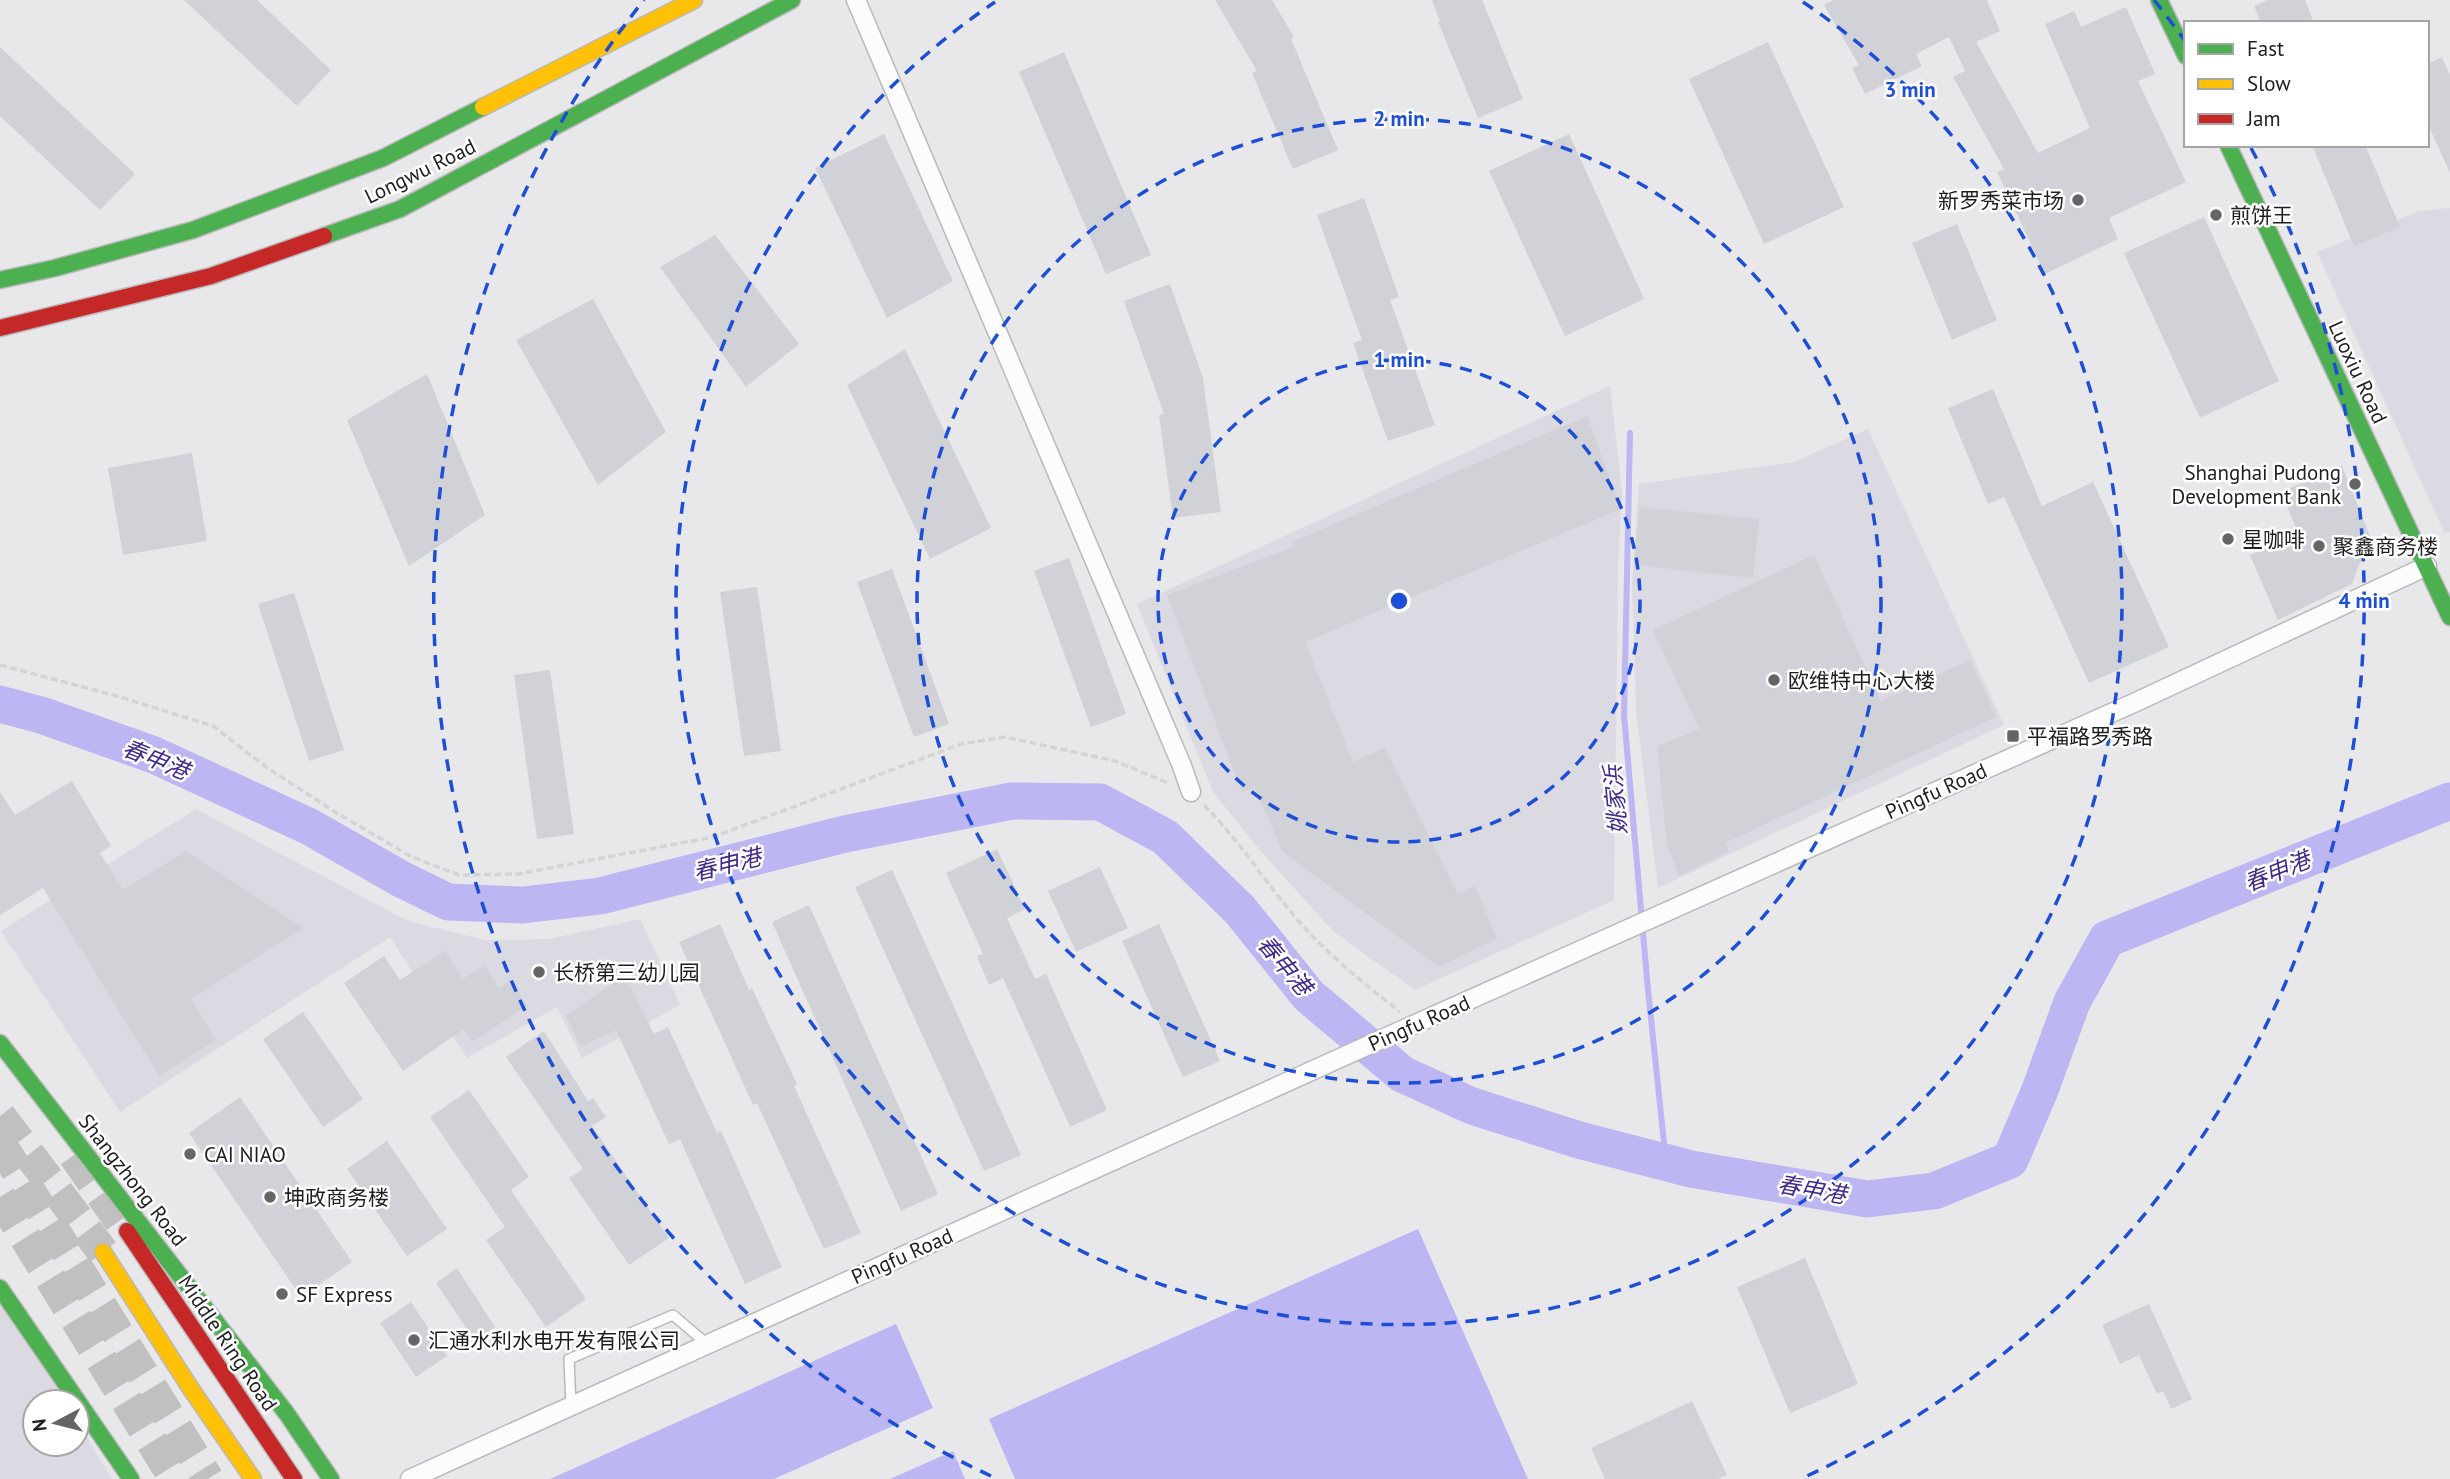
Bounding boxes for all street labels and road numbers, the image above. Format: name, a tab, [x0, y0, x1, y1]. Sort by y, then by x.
street label: Longwu Road	[360, 132, 480, 210]
street label: Luoxiu Road	[2322, 316, 2394, 428]
street label: Pingfu Road	[1881, 757, 1991, 825]
street label: Pingfu Road	[1364, 989, 1474, 1057]
street label: Shangzhong Road	[73, 1108, 193, 1252]
street label: Pingfu Road	[847, 1222, 957, 1290]
street label: Middle Ring Road	[173, 1270, 283, 1416]

